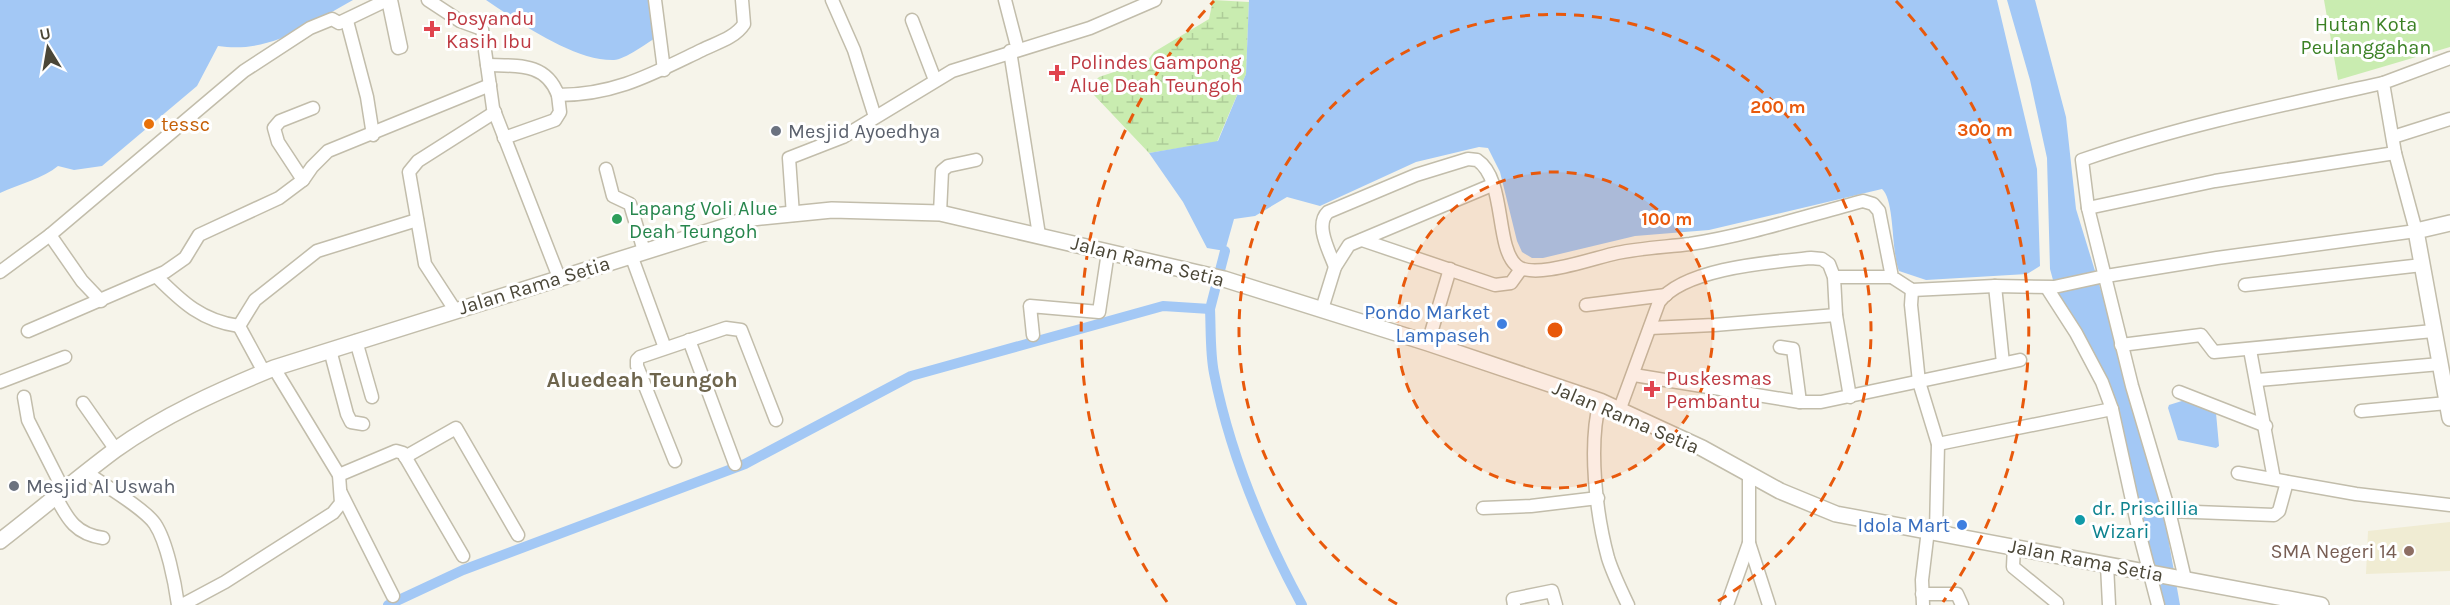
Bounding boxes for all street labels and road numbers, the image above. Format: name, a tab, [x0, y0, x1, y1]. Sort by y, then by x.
street label: Jalan Rama Setia	[1069, 231, 1227, 292]
street label: Jalan Rama Setia	[456, 252, 613, 319]
street label: Jalan Rama Setia	[1549, 376, 1703, 459]
street label: Jalan Rama Setia	[2007, 534, 2165, 587]

